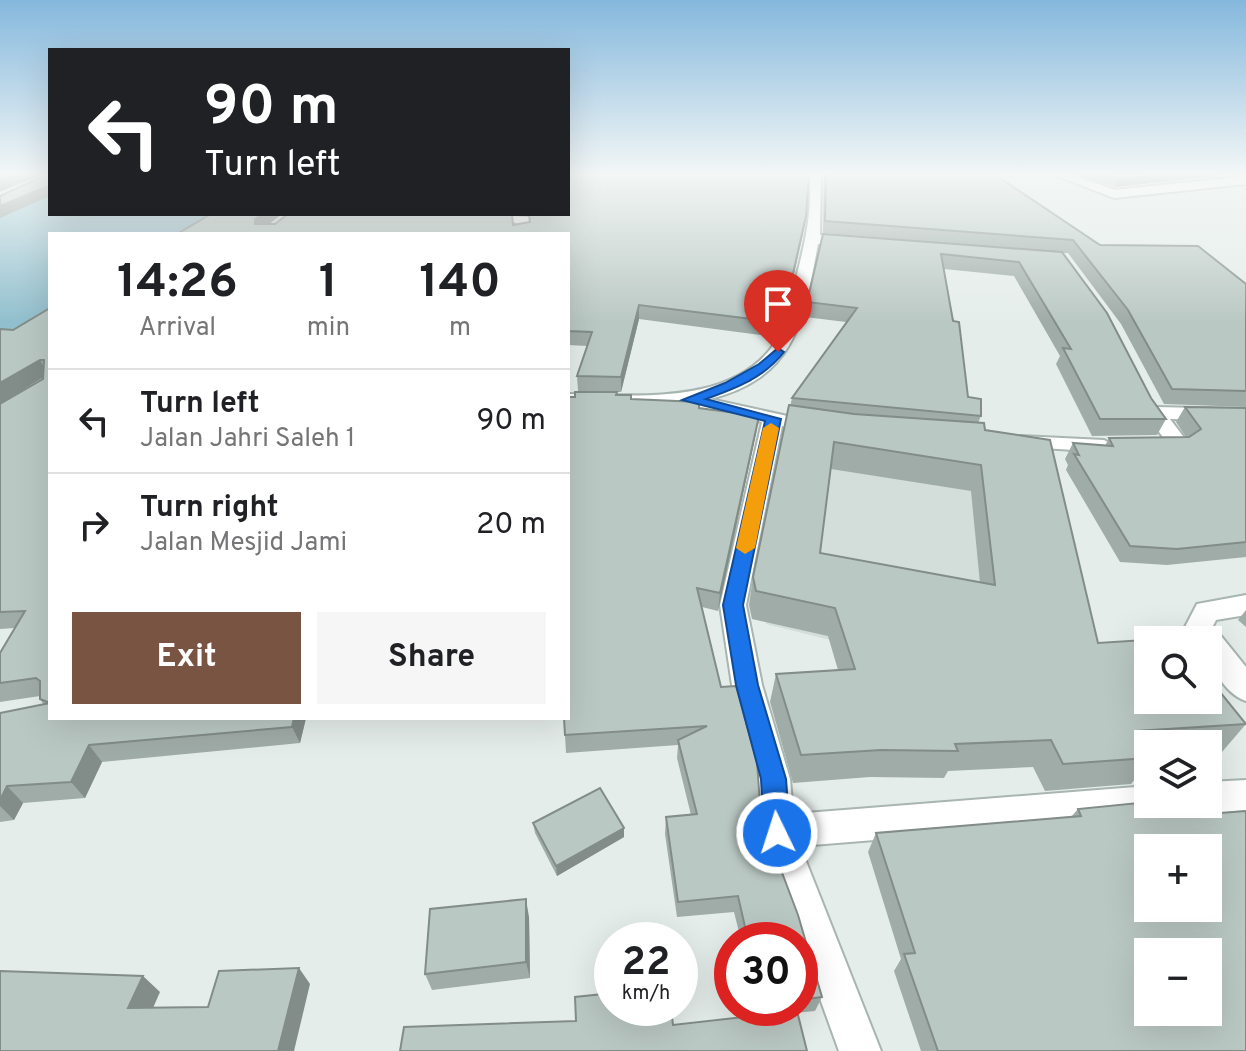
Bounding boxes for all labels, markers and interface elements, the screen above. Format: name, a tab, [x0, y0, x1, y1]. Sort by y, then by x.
text: 90 m	[204, 74, 339, 144]
icon: left	[72, 80, 176, 184]
text: Turn left	[204, 143, 341, 189]
text: 14:26	[117, 254, 238, 314]
text: 1	[319, 254, 338, 314]
text: 140	[419, 254, 501, 314]
pin	[744, 270, 812, 352]
icon: arrive	[756, 282, 800, 326]
text: Arrival	[139, 312, 216, 345]
text: min	[307, 312, 350, 345]
text: m	[449, 312, 471, 345]
text: Turn left	[140, 386, 260, 423]
icon: left	[72, 399, 116, 443]
text: 90 m	[477, 403, 546, 440]
text: Jalan Jahri Saleh 1	[140, 423, 356, 456]
text: Turn right	[140, 490, 278, 527]
icon: right	[72, 503, 116, 547]
text: 20 m	[476, 507, 546, 544]
text: Jalan Mesjid Jami	[140, 527, 347, 560]
button: Exit	[72, 612, 301, 704]
button: Share	[317, 612, 546, 704]
map controls	[1134, 626, 1222, 1026]
button: search	[1134, 626, 1222, 714]
button: layers	[1134, 730, 1222, 818]
position arrow	[735, 791, 819, 875]
button: +	[1134, 834, 1222, 922]
speed limit sign: 30	[714, 922, 818, 1026]
button: −	[1134, 938, 1222, 1026]
text: 22	[622, 939, 670, 989]
text: km/h	[622, 981, 670, 1007]

